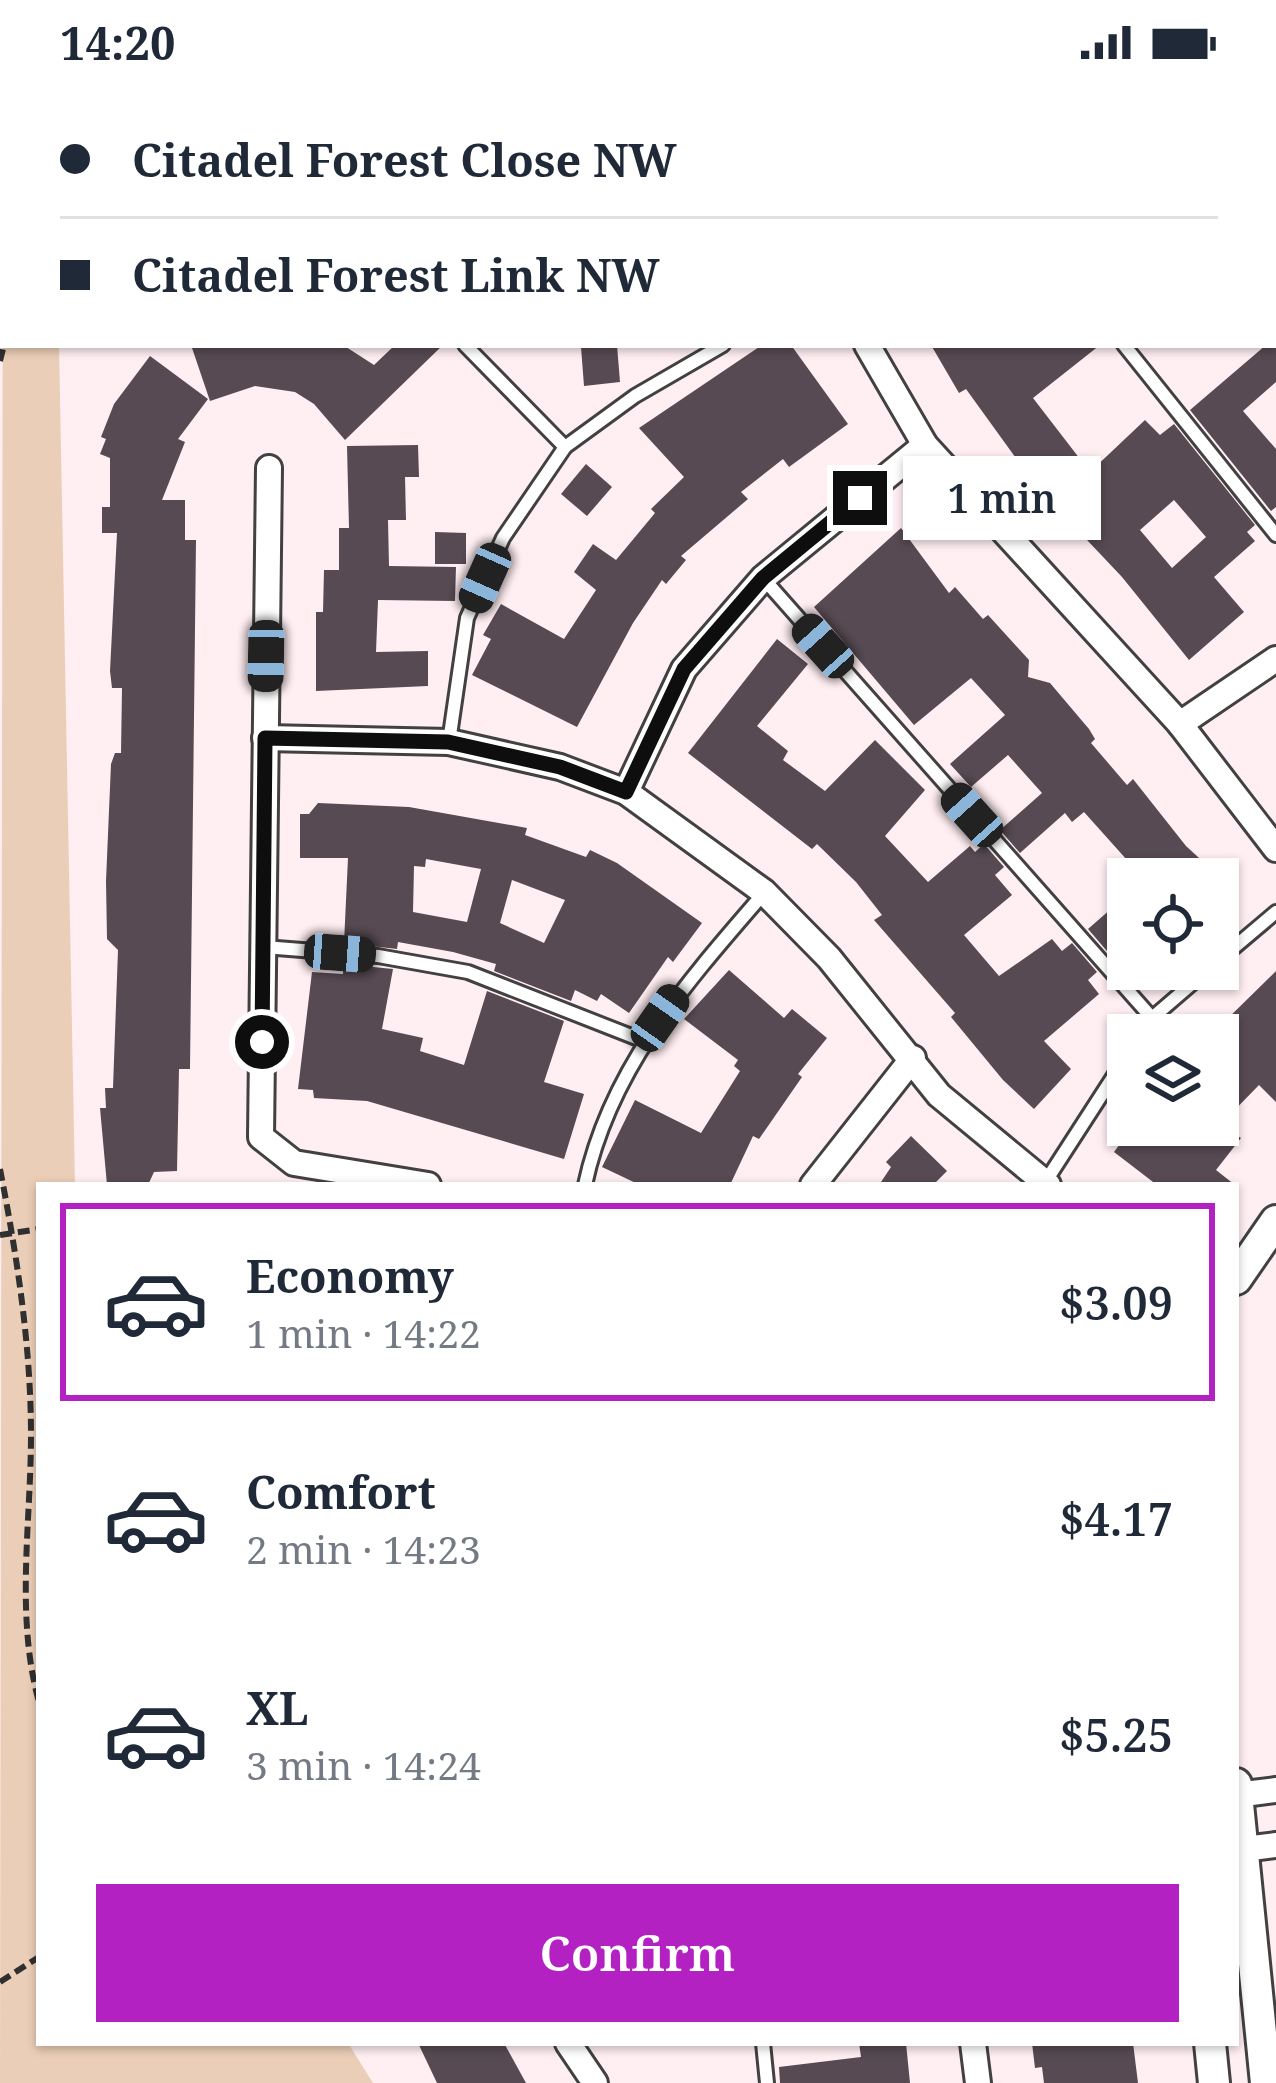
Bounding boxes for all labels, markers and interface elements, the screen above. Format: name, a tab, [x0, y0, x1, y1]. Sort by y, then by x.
text: 14:20	[60, 12, 175, 73]
text: Citadel Forest Close NW	[132, 129, 676, 190]
text: Citadel Forest Link NW	[132, 244, 659, 305]
callout: 1 min	[902, 456, 1100, 540]
route end	[833, 471, 887, 525]
text: 1 min	[948, 471, 1056, 524]
car	[454, 538, 516, 618]
car	[786, 607, 860, 685]
car	[247, 620, 285, 692]
car	[935, 776, 1009, 854]
map controls	[1107, 858, 1239, 1146]
button: locate	[1107, 858, 1239, 990]
car	[303, 933, 377, 973]
car	[625, 978, 695, 1058]
button: layers	[1107, 1014, 1239, 1146]
route start	[235, 1015, 289, 1069]
text: Economy	[246, 1245, 454, 1306]
icon: car	[102, 1248, 210, 1356]
text: $3.09	[1059, 1272, 1173, 1333]
text: 1 min · 14:22	[246, 1306, 481, 1359]
text: Comfort	[246, 1461, 436, 1522]
icon: car	[102, 1464, 210, 1572]
text: $4.17	[1059, 1488, 1173, 1549]
text: 2 min · 14:23	[246, 1522, 481, 1575]
text: XL	[246, 1677, 308, 1738]
icon: car	[102, 1680, 210, 1788]
text: $5.25	[1059, 1704, 1173, 1765]
text: 3 min · 14:24	[246, 1738, 481, 1791]
button: Confirm	[96, 1884, 1179, 2022]

